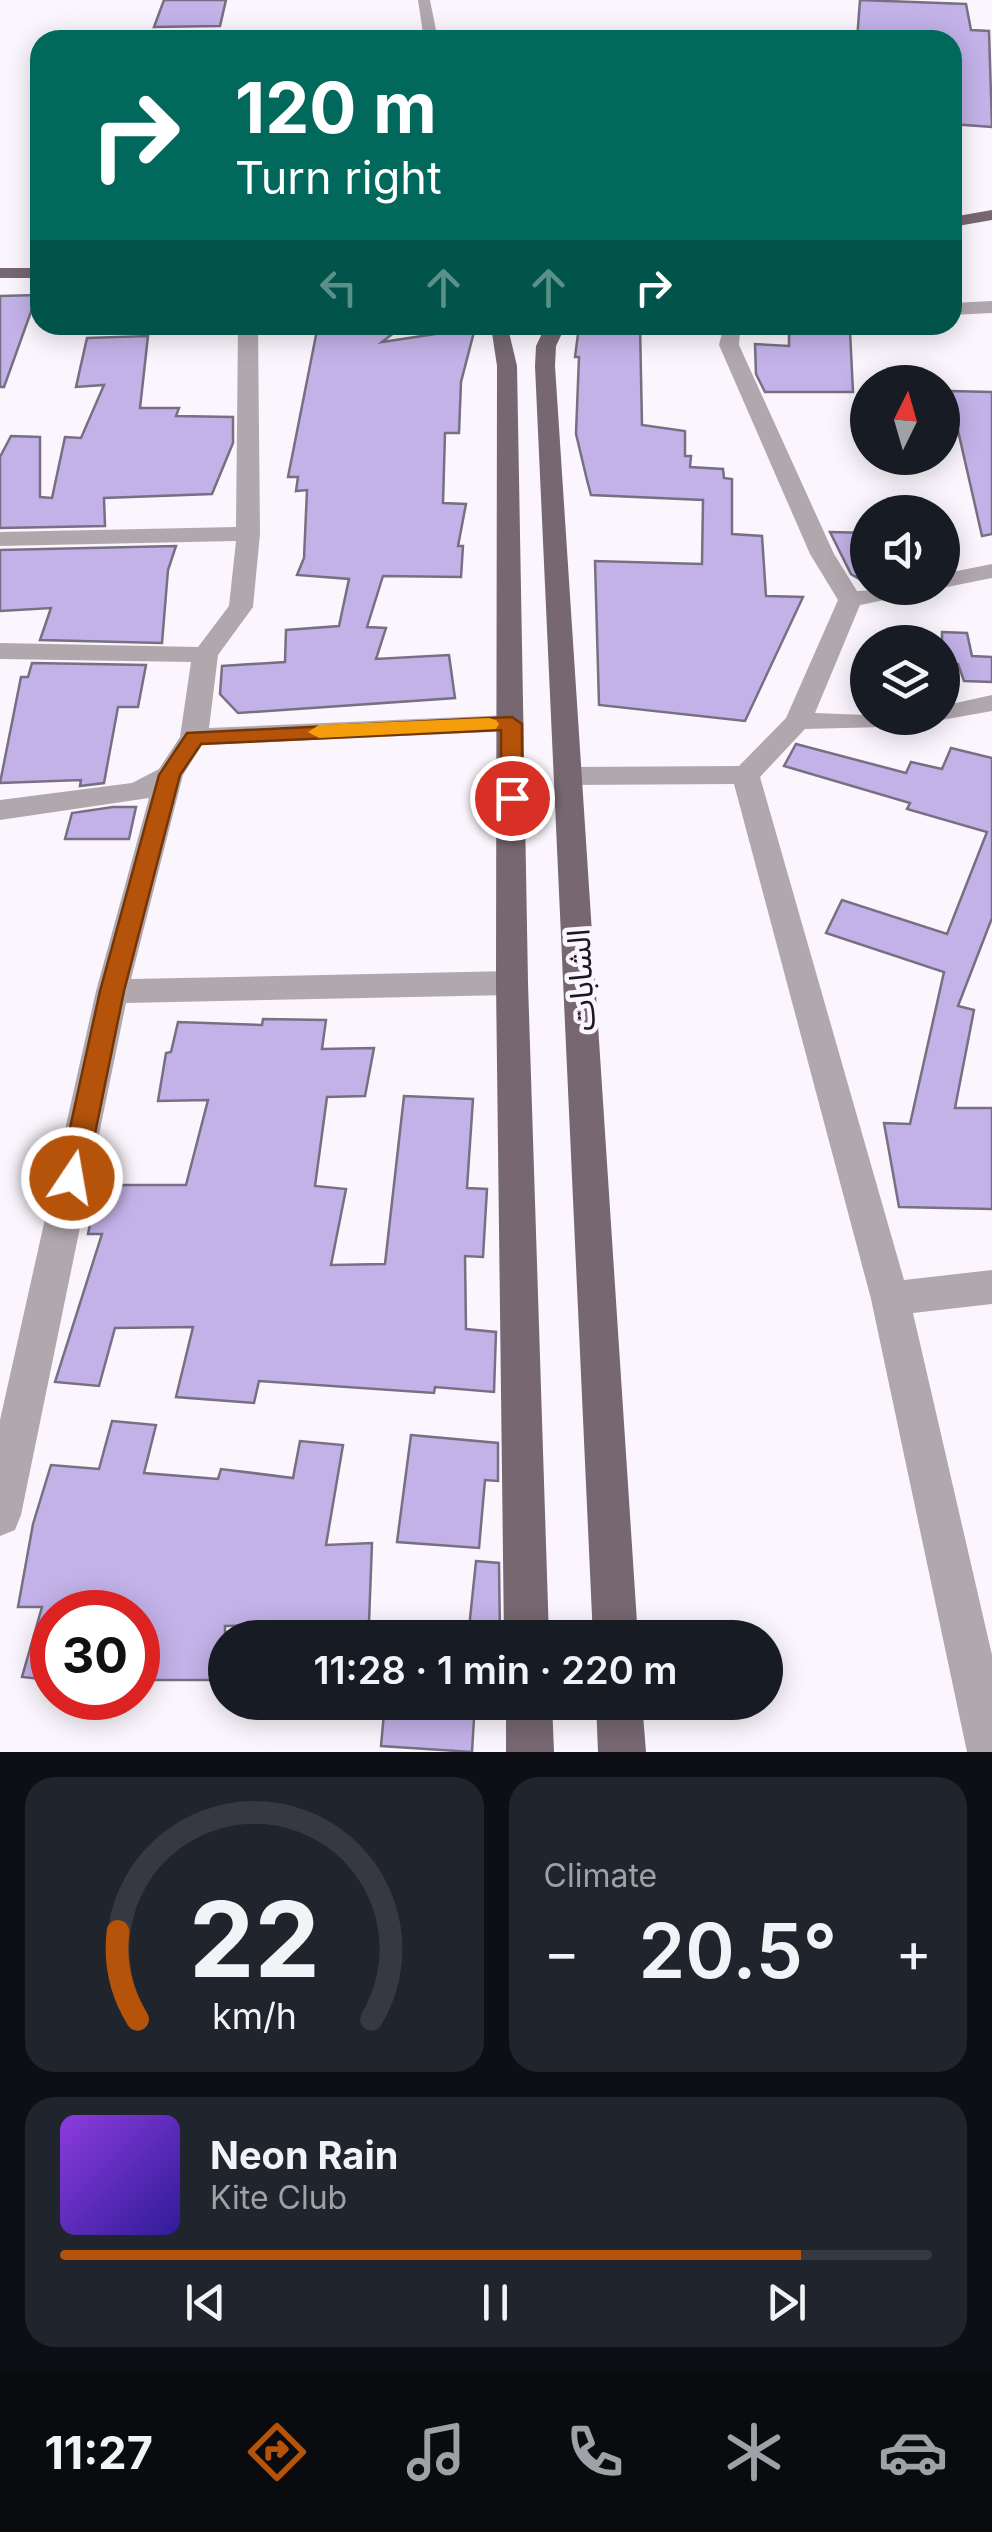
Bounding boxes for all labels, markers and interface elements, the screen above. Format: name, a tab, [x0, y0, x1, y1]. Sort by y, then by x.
text: 120 m	[235, 65, 437, 150]
icon: right	[70, 70, 200, 200]
text: Turn right	[235, 150, 442, 205]
icon: left	[311, 260, 366, 315]
icon: ahead	[416, 260, 471, 315]
icon: ahead	[521, 260, 576, 315]
icon: right	[626, 260, 681, 315]
north arrow	[850, 365, 960, 475]
map controls	[850, 365, 960, 735]
button: sound	[850, 495, 960, 605]
button: layers	[850, 625, 960, 735]
pin	[470, 756, 555, 841]
icon: arrive	[485, 771, 540, 826]
street label: الشابات	[558, 928, 603, 1032]
position arrow	[20, 1126, 124, 1230]
speed limit sign: 30	[30, 1590, 160, 1720]
text: 11:28 · 1 min · 220 m	[313, 1647, 678, 1693]
text: Climate	[544, 1856, 657, 1895]
text: 22	[189, 1876, 320, 2002]
text: 20.5°	[638, 1905, 837, 1996]
text: −	[544, 1919, 580, 1985]
text: +	[896, 1919, 932, 1985]
text: km/h	[212, 1994, 297, 2038]
text: Neon Rain	[210, 2132, 398, 2178]
text: Kite Club	[210, 2178, 347, 2217]
icon: previous	[178, 2275, 233, 2330]
icon: pause	[468, 2275, 523, 2330]
icon: next	[759, 2275, 814, 2330]
icon: directions	[242, 2417, 312, 2487]
icon: music	[401, 2417, 471, 2487]
icon: phone	[560, 2417, 630, 2487]
icon: climate	[719, 2417, 789, 2487]
icon: car	[878, 2417, 948, 2487]
text: 11:27	[44, 2425, 153, 2480]

